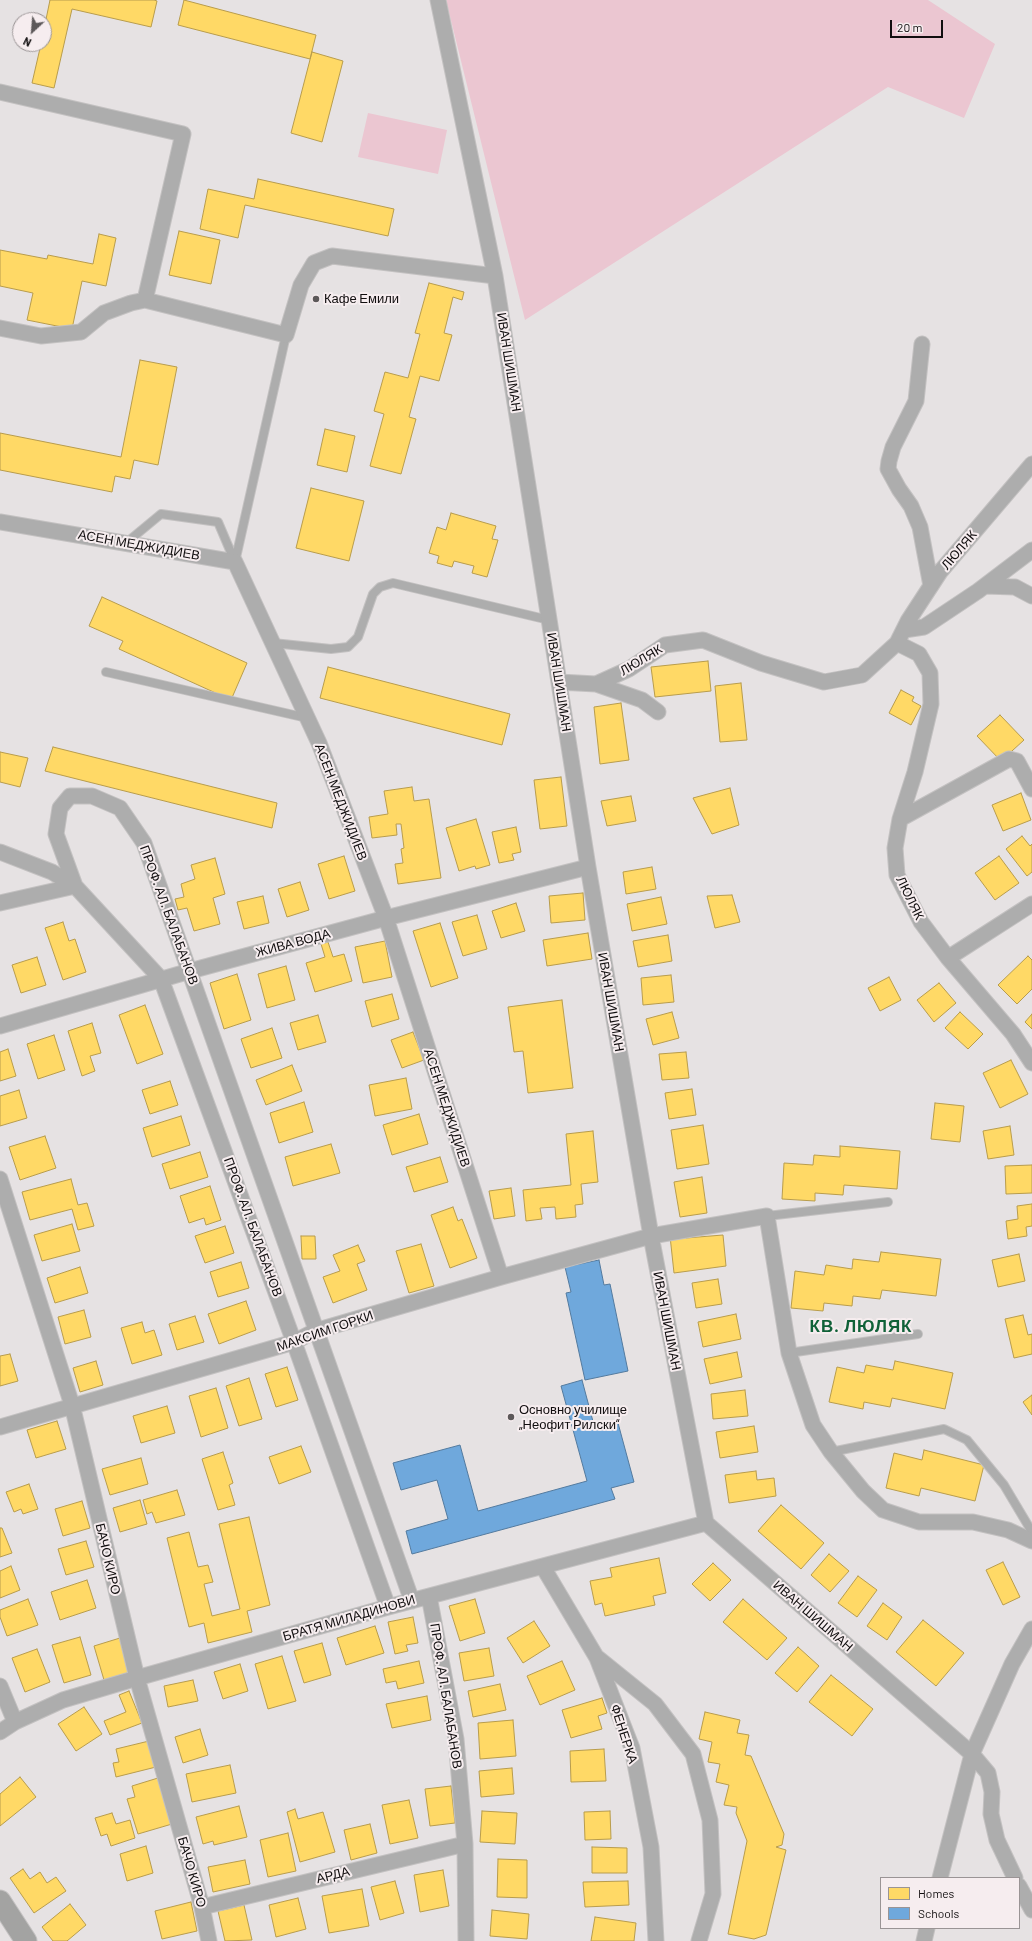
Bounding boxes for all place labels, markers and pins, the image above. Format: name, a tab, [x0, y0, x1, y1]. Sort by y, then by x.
place label: Кафе Емили	[324, 291, 399, 307]
marker: Кафе Емили	[311, 294, 321, 304]
place label: Основно училище „Неофит Рилски“	[519, 1402, 627, 1433]
marker: Основно училище „Неофит Рилски“	[506, 1412, 516, 1422]

